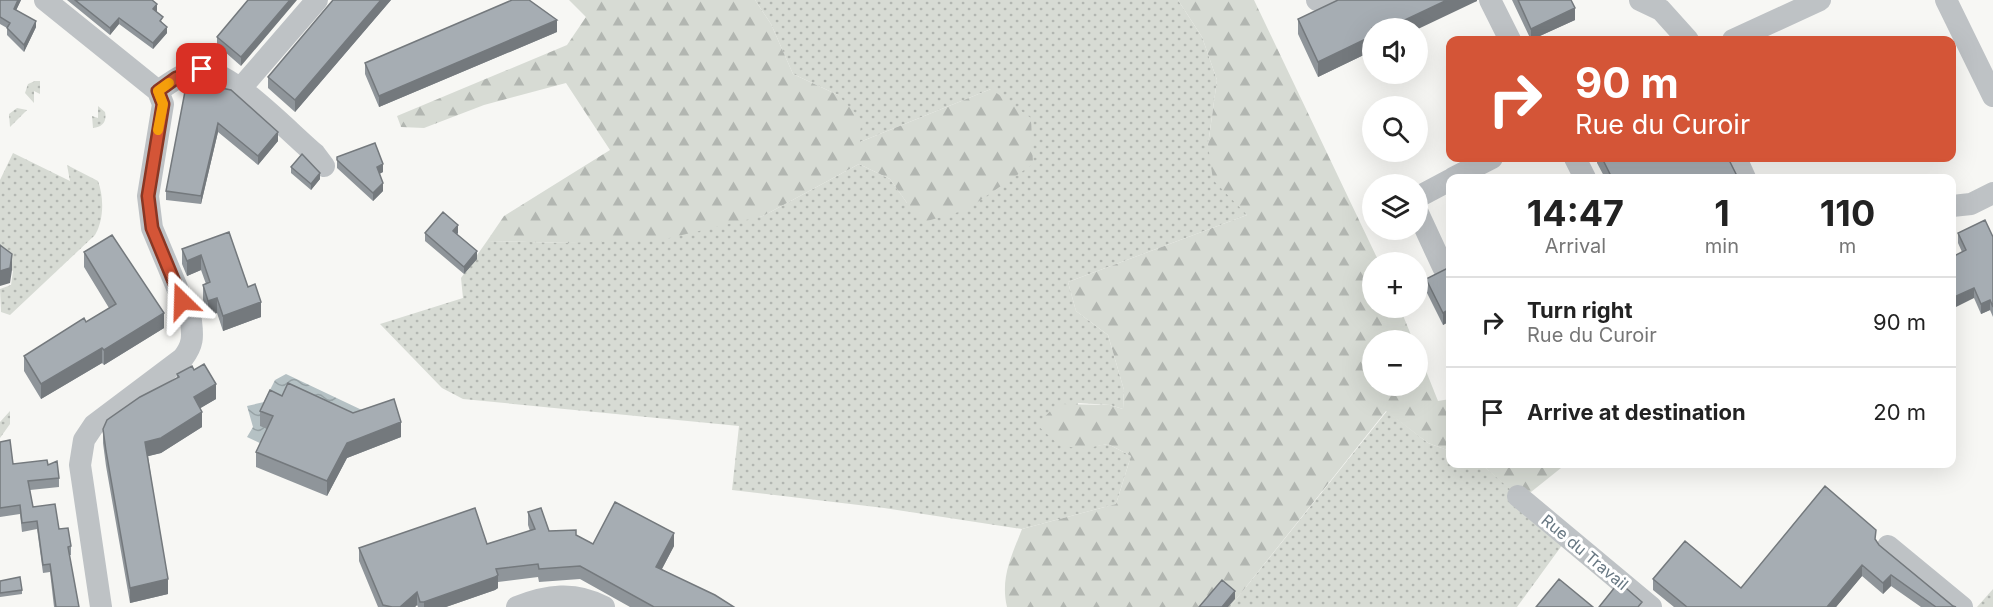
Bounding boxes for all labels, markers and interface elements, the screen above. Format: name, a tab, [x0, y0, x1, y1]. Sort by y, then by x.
map controls	[1362, 18, 1428, 396]
button: sound	[1362, 18, 1428, 84]
pin	[176, 43, 227, 94]
icon: arrive	[185, 52, 218, 85]
text: 90 m	[1575, 57, 1679, 108]
icon: right	[1476, 60, 1554, 138]
button: search	[1362, 96, 1428, 162]
text: Rue du Curoir	[1575, 108, 1750, 141]
button: layers	[1362, 174, 1428, 240]
text: 14:47	[1527, 191, 1624, 235]
text: 1	[1714, 191, 1730, 235]
text: 110	[1820, 191, 1875, 235]
text: Arrival	[1545, 234, 1606, 258]
text: min	[1705, 234, 1739, 258]
text: m	[1839, 234, 1856, 258]
button: +	[1362, 252, 1428, 318]
position arrow	[150, 269, 214, 333]
text: Turn right	[1527, 297, 1633, 323]
icon: right	[1476, 306, 1509, 339]
text: 90 m	[1873, 309, 1926, 335]
text: Rue du Curoir	[1527, 323, 1657, 347]
button: −	[1362, 330, 1428, 396]
icon: arrive	[1476, 396, 1509, 429]
text: Arrive at destination	[1527, 399, 1746, 425]
text: 20 m	[1873, 399, 1926, 425]
street label: Rue du Travail	[1538, 510, 1632, 594]

